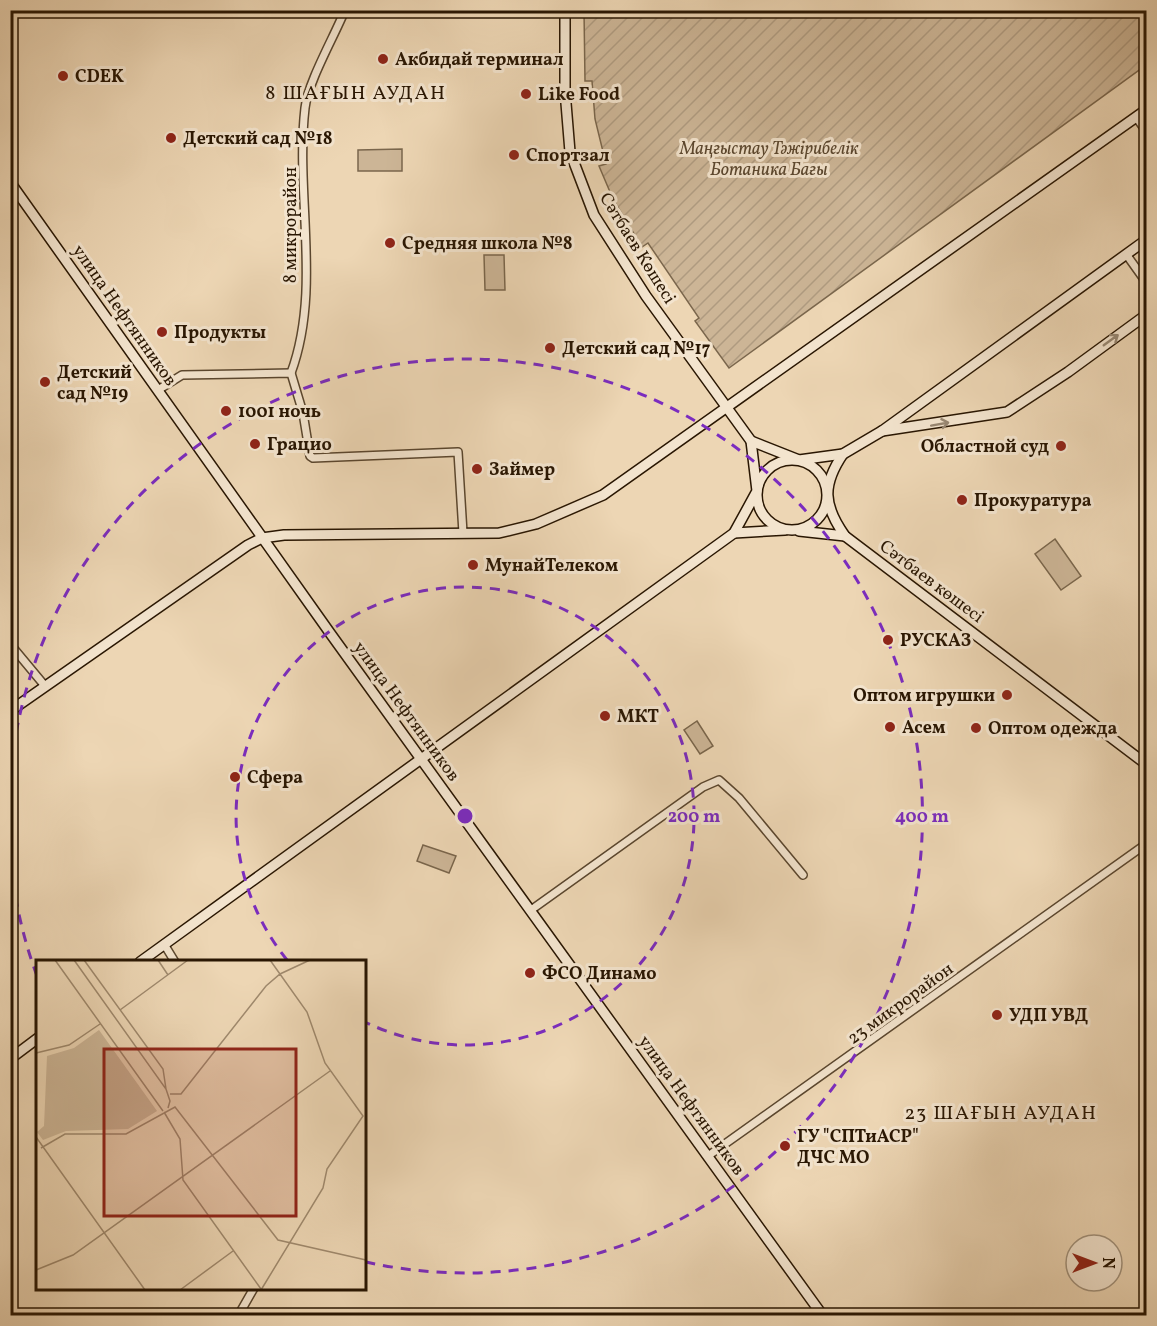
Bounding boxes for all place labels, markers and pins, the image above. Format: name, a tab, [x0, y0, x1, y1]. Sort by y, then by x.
place label: Акбидай терминал	[395, 48, 563, 73]
marker: Акбидай терминал	[376, 52, 390, 66]
place label: CDEK	[75, 65, 124, 90]
marker: CDEK	[56, 69, 70, 83]
place label: Like Food	[538, 83, 620, 108]
marker: Like Food	[519, 87, 533, 101]
place label: Детский сад №18	[183, 127, 332, 152]
marker: Детский сад №18	[164, 131, 178, 145]
place label: Спортзал	[526, 144, 610, 169]
marker: Спортзал	[507, 148, 521, 162]
place label: Средняя школа №8	[402, 232, 573, 257]
marker: Средняя школа №8	[383, 236, 397, 250]
place label: Продукты	[174, 321, 266, 346]
marker: Продукты	[155, 325, 169, 339]
place label: Детский сад №17	[562, 337, 711, 362]
marker: Детский сад №17	[543, 341, 557, 355]
place label: Детский сад №19	[57, 361, 132, 407]
marker: Детский сад №19	[38, 375, 52, 389]
place label: 1001 ночь	[238, 400, 321, 425]
marker: 1001 ночь	[219, 404, 233, 418]
place label: Грацио	[267, 433, 332, 458]
place label: Областной суд	[921, 435, 1049, 460]
marker: Грацио	[248, 437, 262, 451]
marker: Областной суд	[1054, 439, 1068, 453]
place label: Займер	[489, 458, 555, 483]
marker: Займер	[470, 462, 484, 476]
place label: Прокуратура	[974, 489, 1092, 514]
marker: Прокуратура	[955, 493, 969, 507]
place label: МунайТелеком	[485, 554, 619, 579]
marker: МунайТелеком	[466, 558, 480, 572]
place label: РУСКАЗ	[900, 629, 971, 654]
marker: РУСКАЗ	[881, 633, 895, 647]
place label: Оптом игрушки	[853, 684, 995, 709]
marker: Оптом игрушки	[1000, 688, 1014, 702]
place label: МКТ	[617, 705, 659, 730]
marker: МКТ	[598, 709, 612, 723]
place label: Асем	[902, 716, 946, 741]
place label: Оптом одежда	[988, 717, 1118, 742]
marker: Асем	[883, 720, 897, 734]
marker: Оптом одежда	[969, 721, 983, 735]
place label: Сфера	[247, 766, 303, 791]
marker: Сфера	[228, 770, 242, 784]
centre of rings	[455, 806, 475, 826]
place label: ФСО Динамо	[542, 962, 657, 987]
marker: ФСО Динамо	[523, 966, 537, 980]
place label: УДП УВД	[1009, 1004, 1088, 1029]
marker: УДП УВД	[990, 1008, 1004, 1022]
place label: ГУ "СПТиАСР" ДЧС МО	[797, 1125, 919, 1171]
marker: ГУ "СПТиАСР" ДЧС МО	[778, 1139, 792, 1153]

